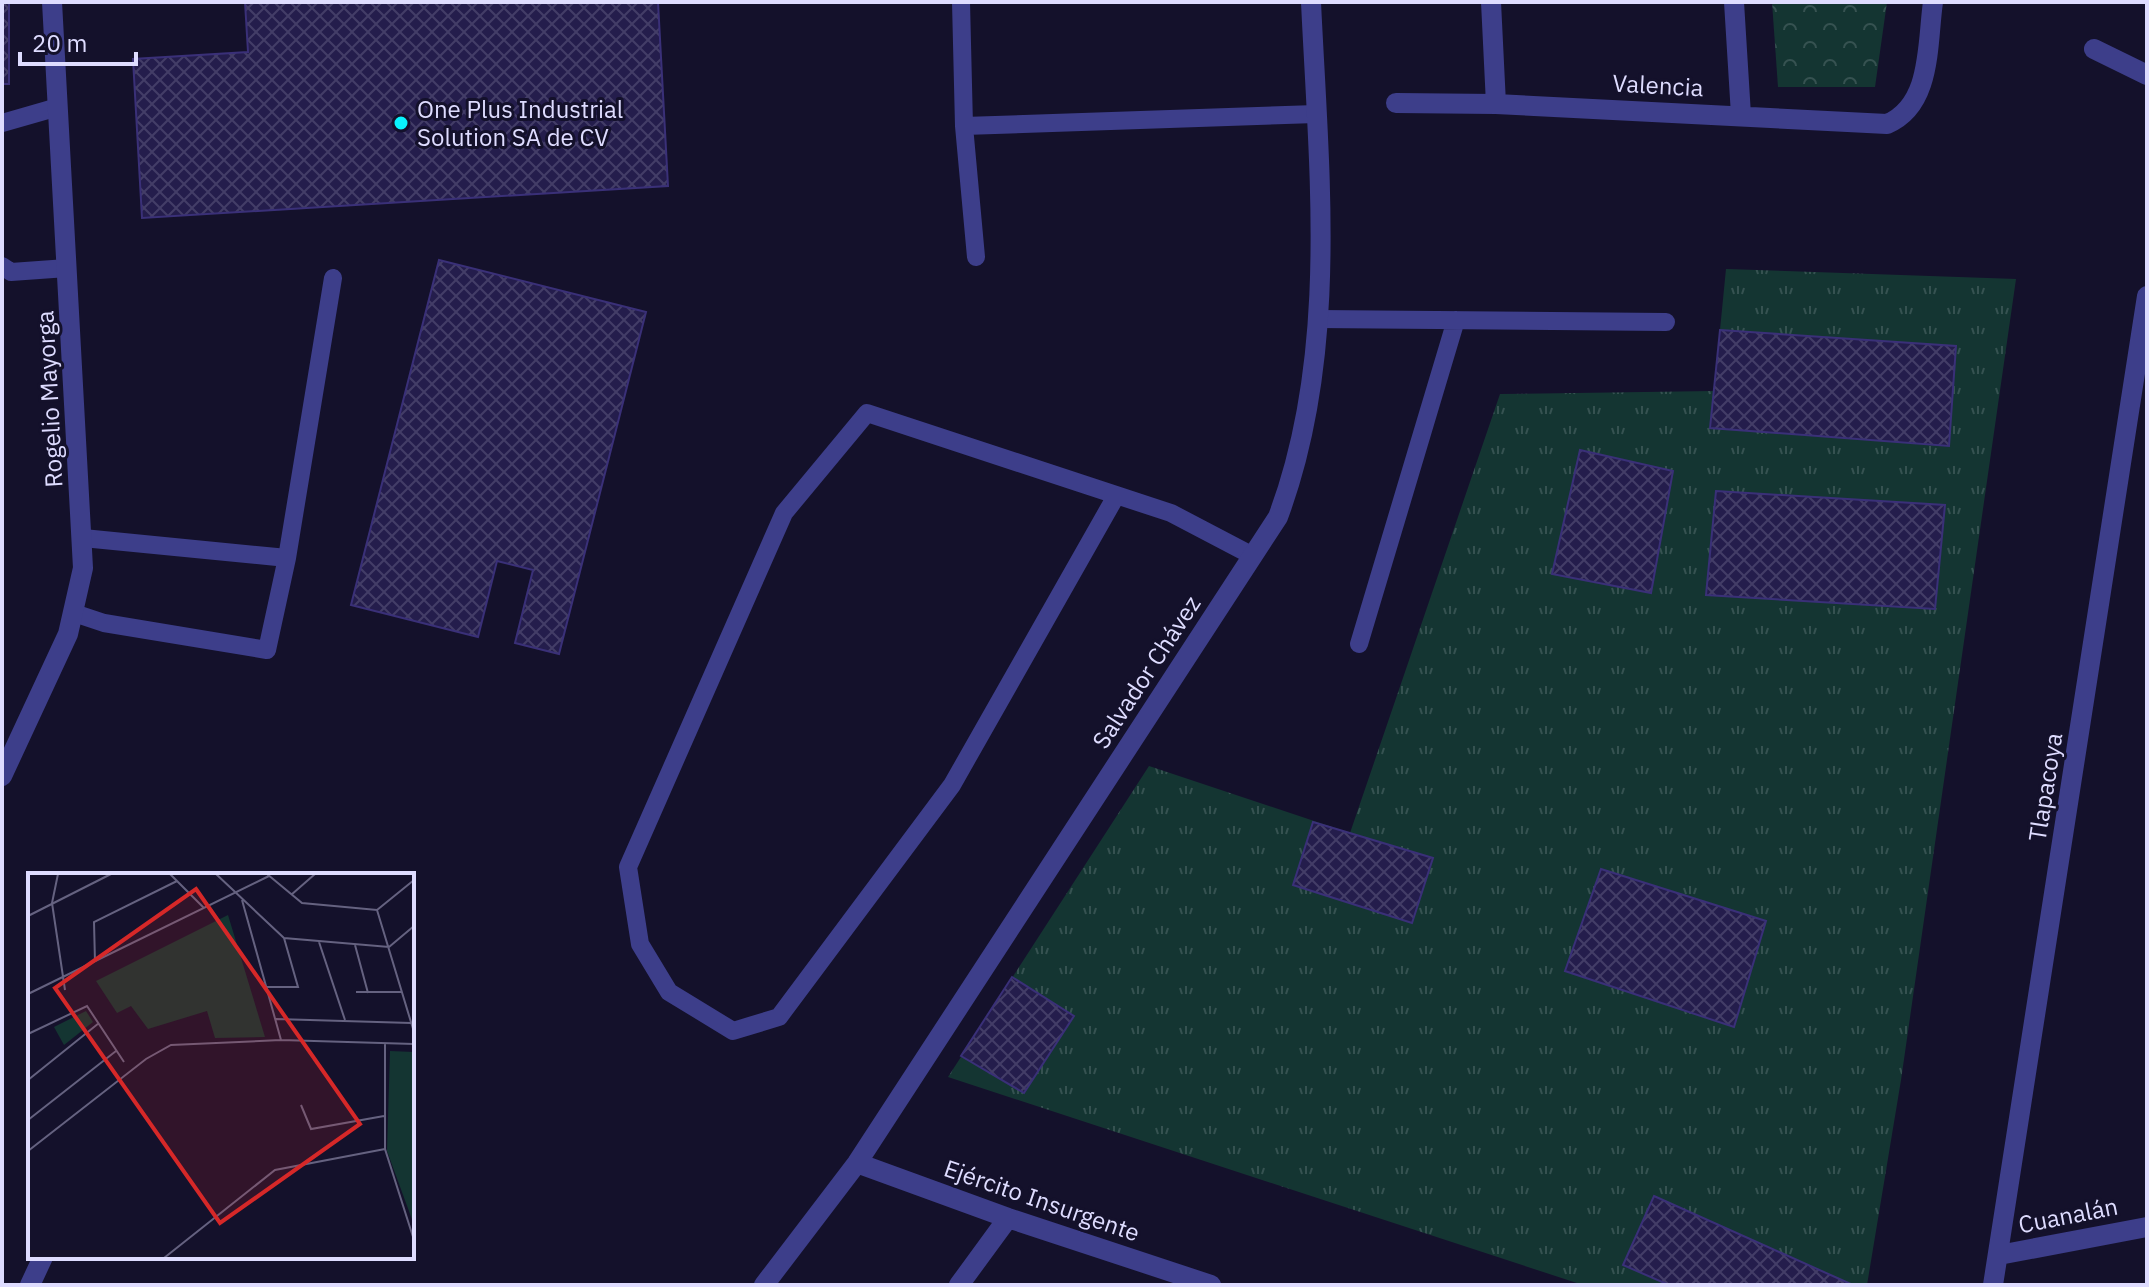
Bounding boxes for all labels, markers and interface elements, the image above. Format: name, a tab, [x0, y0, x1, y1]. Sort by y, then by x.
scale bar	[20, 16, 136, 66]
text: 20 m	[32, 27, 87, 59]
street label: Valencia	[1612, 67, 1704, 103]
place label: One Plus Industrial Solution SA de CV	[417, 93, 623, 153]
marker: One Plus Industrial Solution SA de CV	[392, 114, 410, 132]
street label: Rogelio Mayorga	[28, 310, 70, 488]
street label: Salvador Chávez	[1085, 589, 1207, 755]
street label: Tlapacoya	[2021, 730, 2069, 844]
inset map	[28, 873, 414, 1259]
street label: Ejército Insurgente	[940, 1151, 1144, 1249]
street label: Cuanalán	[2015, 1190, 2121, 1240]

